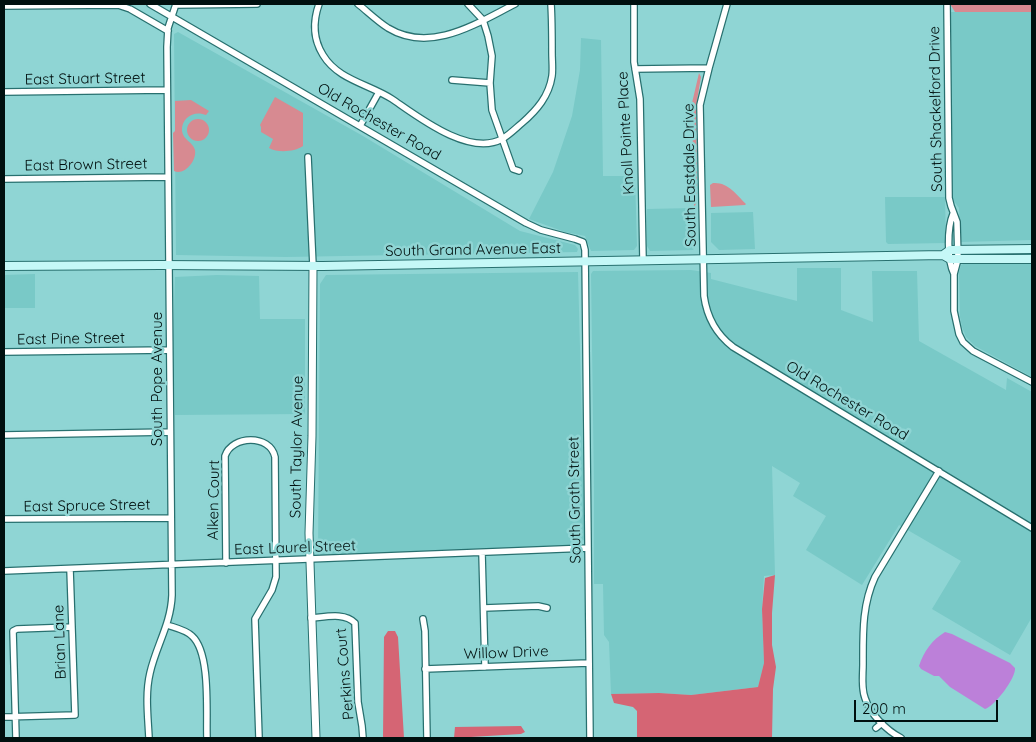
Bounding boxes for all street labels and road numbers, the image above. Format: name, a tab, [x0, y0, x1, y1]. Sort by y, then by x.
street label: South Shackelford Drive	[926, 26, 946, 192]
street label: East Stuart Street	[24, 69, 146, 89]
street label: Knoll Pointe Place	[614, 71, 638, 195]
street label: Old Rochester Road	[314, 79, 444, 165]
street label: South Eastdale Drive	[680, 103, 700, 247]
street label: East Brown Street	[24, 155, 148, 175]
street label: South Grand Avenue East	[385, 239, 561, 261]
street label: South Pope Avenue	[148, 312, 166, 446]
street label: East Pine Street	[17, 329, 125, 349]
street label: Old Rochester Road	[783, 357, 911, 445]
street label: South Taylor Avenue	[287, 376, 307, 518]
street label: South Groth Street	[565, 436, 585, 564]
street label: Alken Court	[204, 460, 224, 540]
street label: East Spruce Street	[23, 496, 151, 516]
street label: East Laurel Street	[234, 537, 356, 559]
street label: Brian Lane	[50, 604, 70, 680]
street label: Perkins Court	[332, 627, 358, 721]
street label: Willow Drive	[463, 643, 549, 663]

